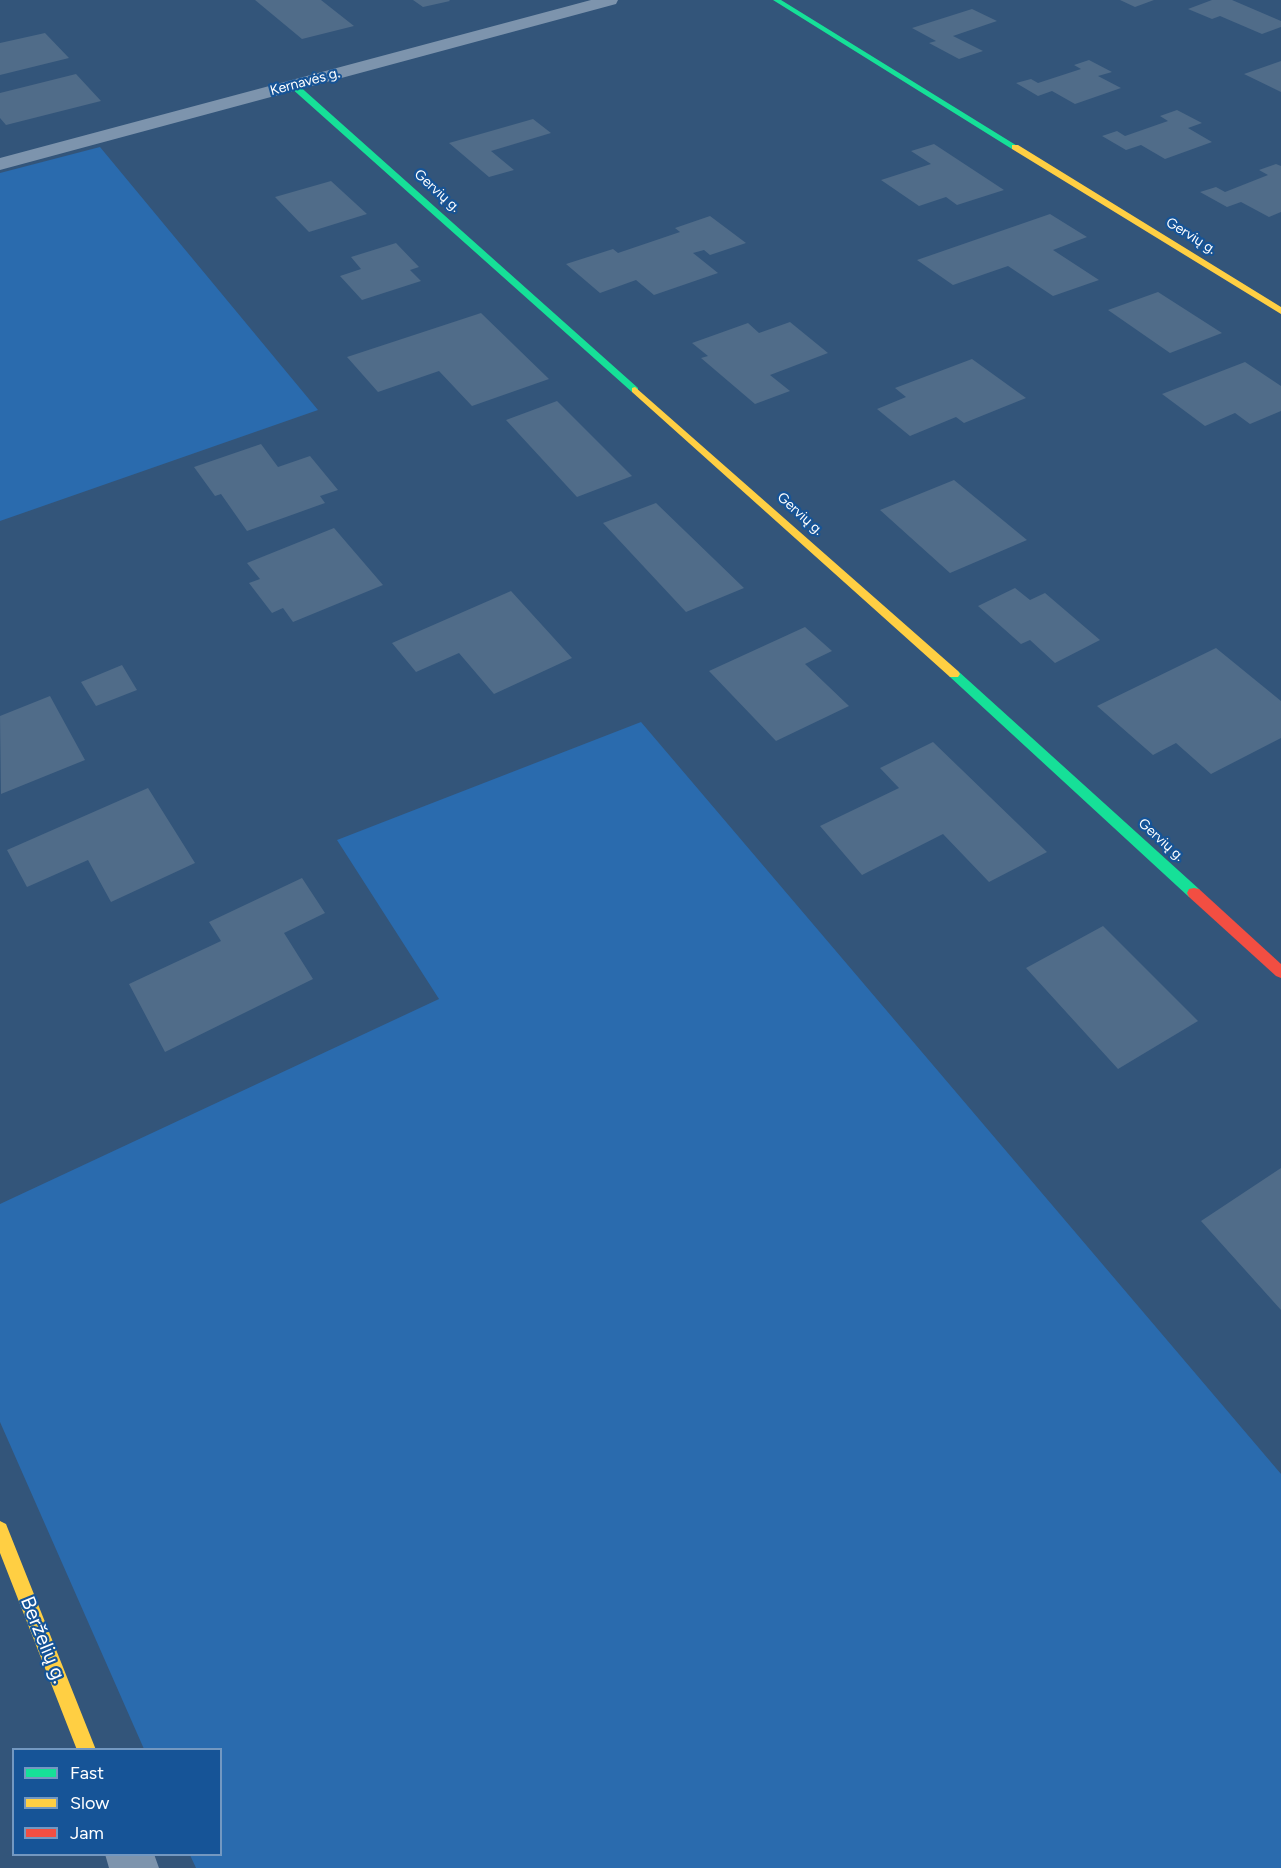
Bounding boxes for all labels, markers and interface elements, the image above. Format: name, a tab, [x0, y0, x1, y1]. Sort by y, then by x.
street label: Kernavės g.	[268, 65, 342, 99]
street label: Gervių g.	[411, 166, 463, 216]
street label: Gervių g.	[1163, 214, 1219, 258]
street label: Gervių g.	[774, 489, 826, 539]
street label: Gervių g.	[1135, 815, 1187, 865]
street label: Berželių g.	[15, 1593, 71, 1687]
legend	[12, 1748, 222, 1856]
text: Fast	[70, 1762, 104, 1784]
text: Slow	[70, 1792, 109, 1814]
text: Jam	[70, 1822, 104, 1844]

